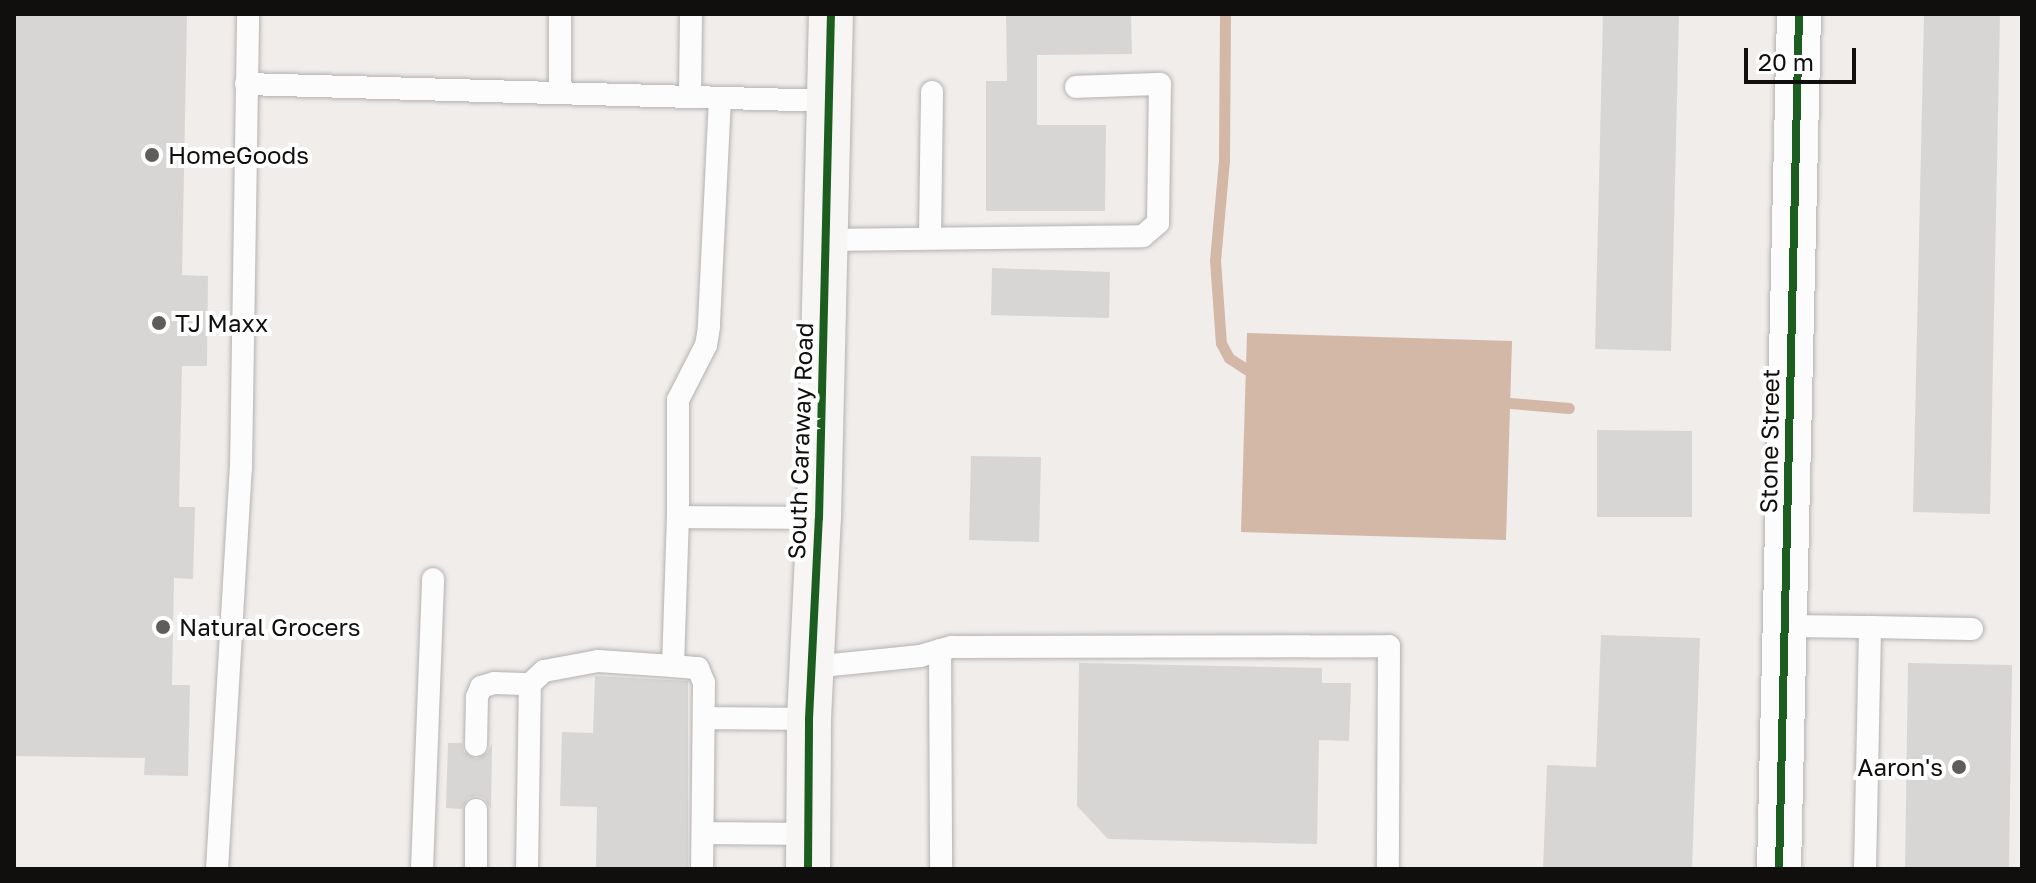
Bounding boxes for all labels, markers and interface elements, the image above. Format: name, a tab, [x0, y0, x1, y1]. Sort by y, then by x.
scale bar	[1748, 32, 1860, 82]
text: 20 m	[1758, 47, 1814, 76]
place label: HomeGoods	[168, 141, 309, 169]
marker: HomeGoods	[143, 146, 161, 164]
place label: TJ Maxx	[175, 309, 268, 337]
marker: TJ Maxx	[150, 314, 168, 332]
street label: South Caraway Road	[781, 322, 819, 560]
street label: Stone Street	[1753, 368, 1785, 514]
place label: Natural Grocers	[179, 613, 361, 641]
marker: Natural Grocers	[154, 618, 172, 636]
place label: Aaron's	[1857, 753, 1943, 781]
marker: Aaron's	[1950, 758, 1968, 776]

